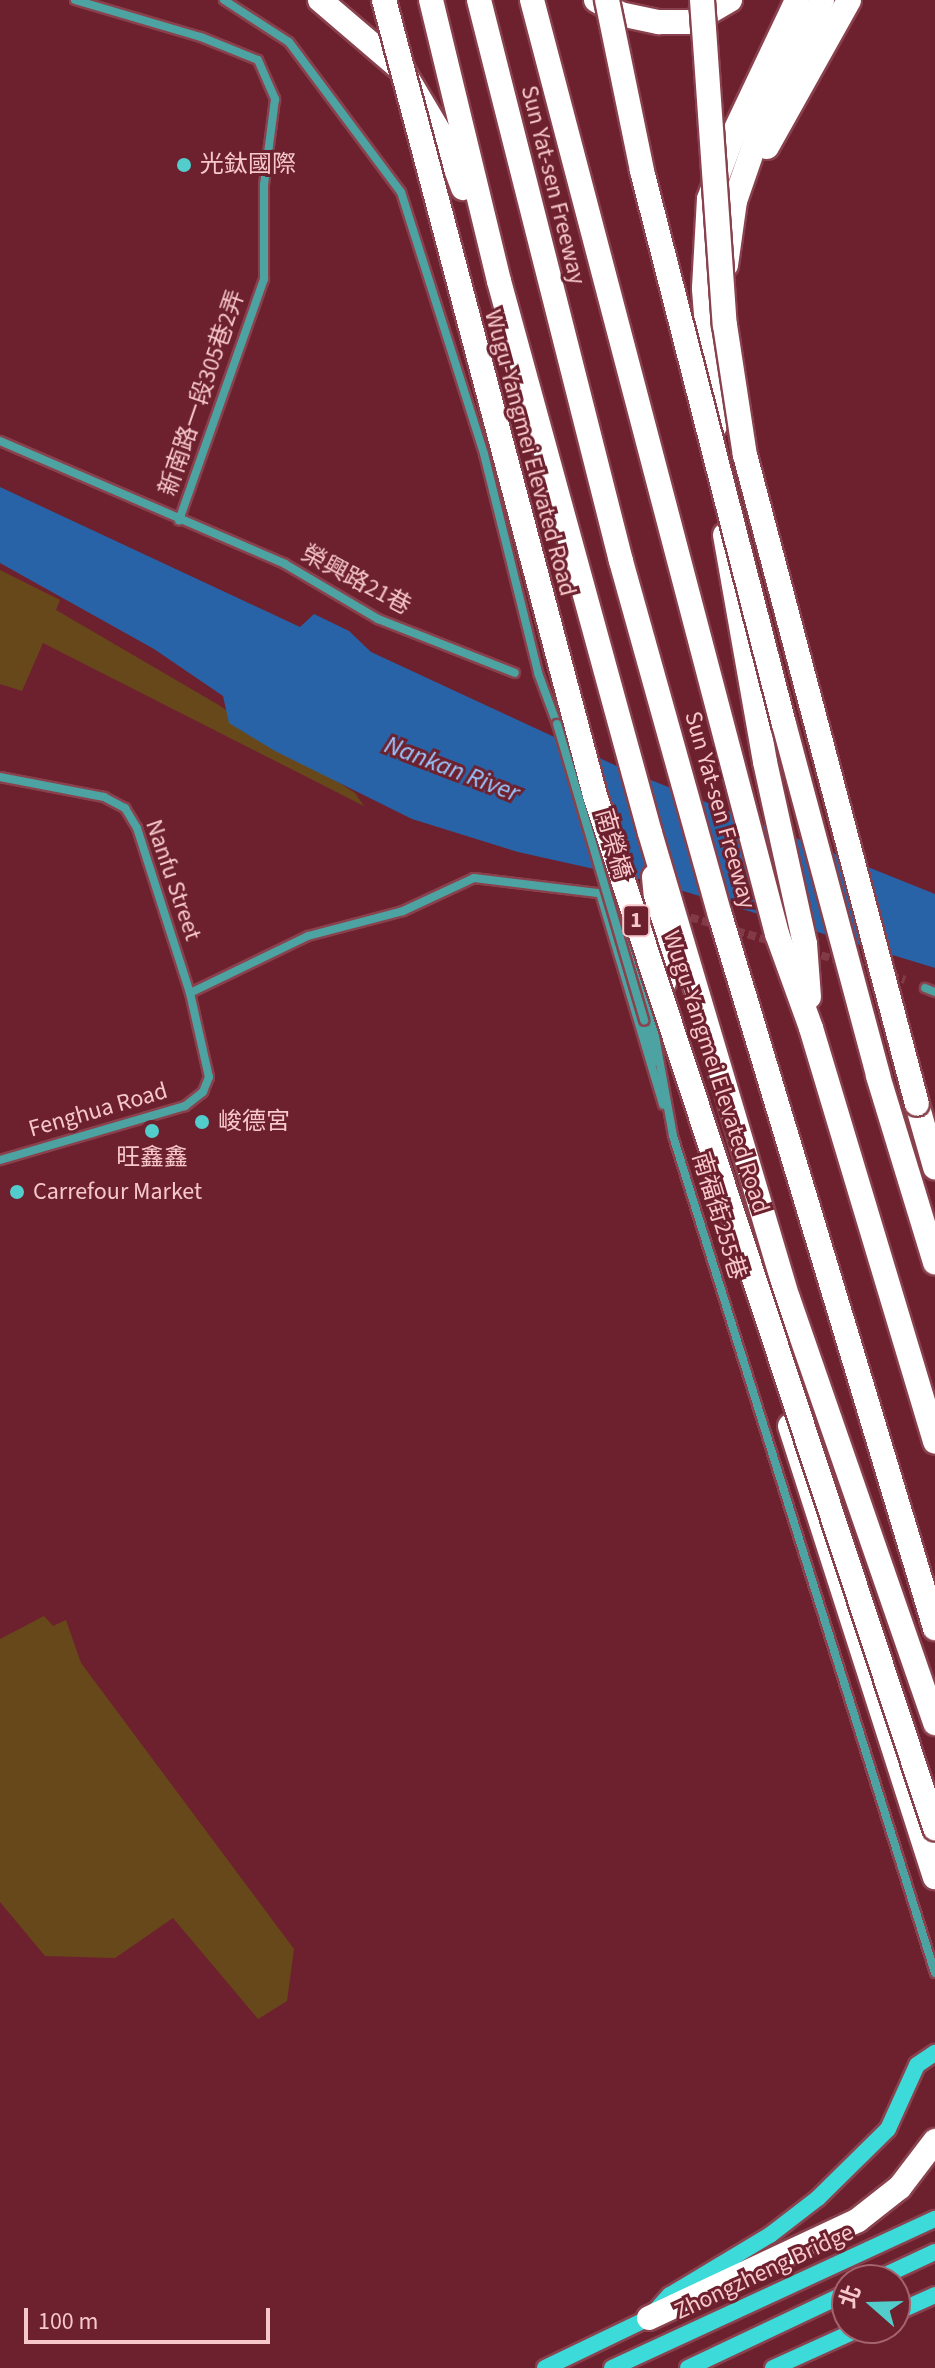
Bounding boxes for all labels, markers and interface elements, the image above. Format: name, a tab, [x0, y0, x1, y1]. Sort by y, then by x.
street label: Sun Yat-sen Freeway	[514, 83, 592, 287]
place label: 光鈦國際	[200, 151, 296, 179]
marker: 光鈦國際	[175, 156, 193, 174]
street label: 新南路一段305巷2弄	[153, 286, 251, 500]
street label: Wugu-Yangmei Elevated Road	[478, 307, 582, 599]
street label: 榮興路21巷	[296, 539, 416, 621]
street label: Sun Yat-sen Freeway	[678, 708, 762, 912]
water label: Nankan River	[380, 729, 524, 809]
street label: 南榮橋	[589, 805, 637, 883]
street label: Nanfu Street	[139, 816, 207, 944]
road number: 1	[622, 903, 650, 939]
street label: Wugu-Yangmei Elevated Road	[657, 927, 775, 1217]
street label: Fenghua Road	[25, 1076, 171, 1144]
place label: 峻德宮	[218, 1108, 290, 1136]
marker: 峻德宮	[193, 1113, 211, 1131]
marker: 旺鑫鑫	[143, 1122, 161, 1140]
place label: 旺鑫鑫	[116, 1144, 188, 1172]
street label: 南福街255巷	[686, 1149, 752, 1283]
place label: Carrefour Market	[33, 1178, 202, 1206]
marker: Carrefour Market	[8, 1183, 26, 1201]
street label: Zhongzheng Bridge	[670, 2218, 858, 2326]
north arrow	[831, 2264, 911, 2344]
text: 北	[832, 2281, 869, 2312]
scale bar	[28, 2292, 274, 2342]
text: 100 m	[38, 2304, 98, 2339]

